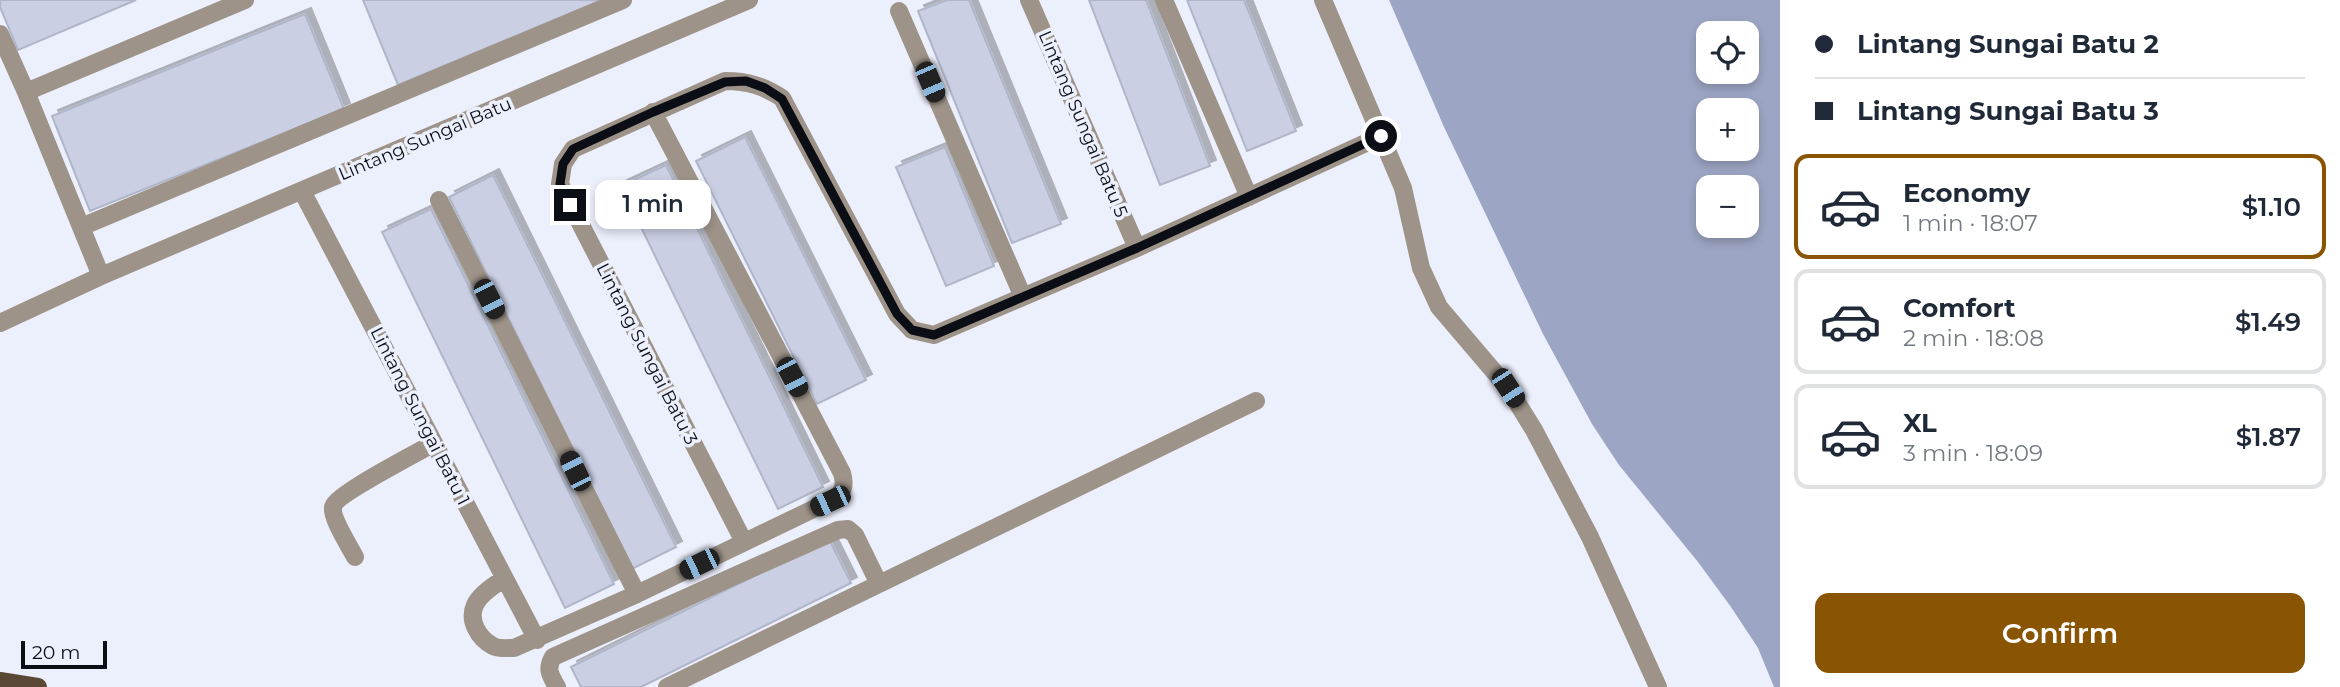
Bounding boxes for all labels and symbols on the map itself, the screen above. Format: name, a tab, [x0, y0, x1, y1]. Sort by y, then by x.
street label: Lintang Sungai Batu 5	[1034, 27, 1132, 221]
car	[913, 59, 948, 105]
street label: Lintang Sungai Batu	[335, 93, 515, 185]
route start	[1365, 120, 1397, 152]
callout: 1 min	[594, 180, 710, 230]
route end	[554, 189, 586, 221]
street label: Lintang Sungai Batu 3	[592, 260, 702, 448]
car	[471, 276, 508, 322]
street label: Lintang Sungai Batu 1	[365, 323, 475, 509]
car	[773, 354, 812, 400]
car	[1488, 365, 1529, 411]
car	[557, 448, 594, 494]
car	[807, 483, 854, 519]
car	[676, 545, 723, 583]
scale bar	[21, 638, 107, 670]

